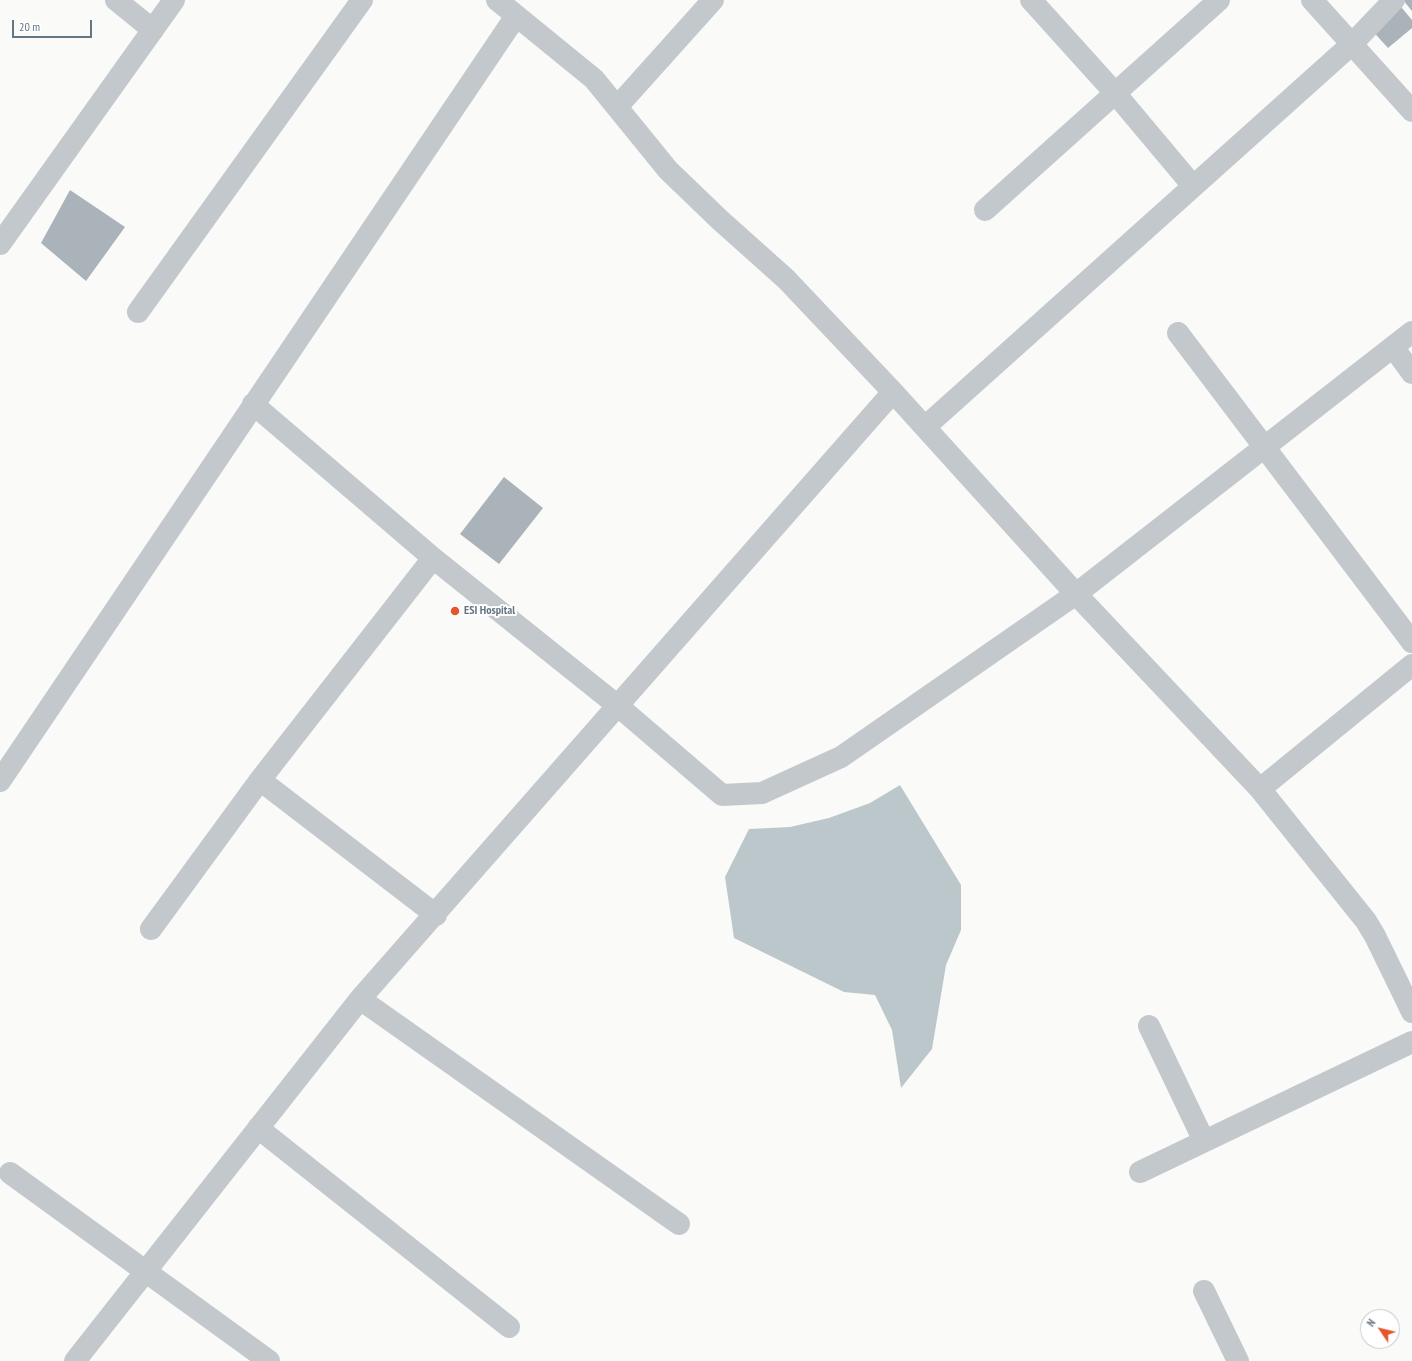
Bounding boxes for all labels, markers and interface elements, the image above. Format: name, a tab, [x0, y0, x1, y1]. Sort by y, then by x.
scale bar	[14, 12, 94, 38]
text: 20 m	[19, 19, 40, 34]
place label: ESI Hospital	[464, 604, 515, 618]
marker: ESI Hospital	[449, 605, 461, 617]
north arrow	[1360, 1309, 1400, 1349]
text: N	[1364, 1316, 1378, 1329]

